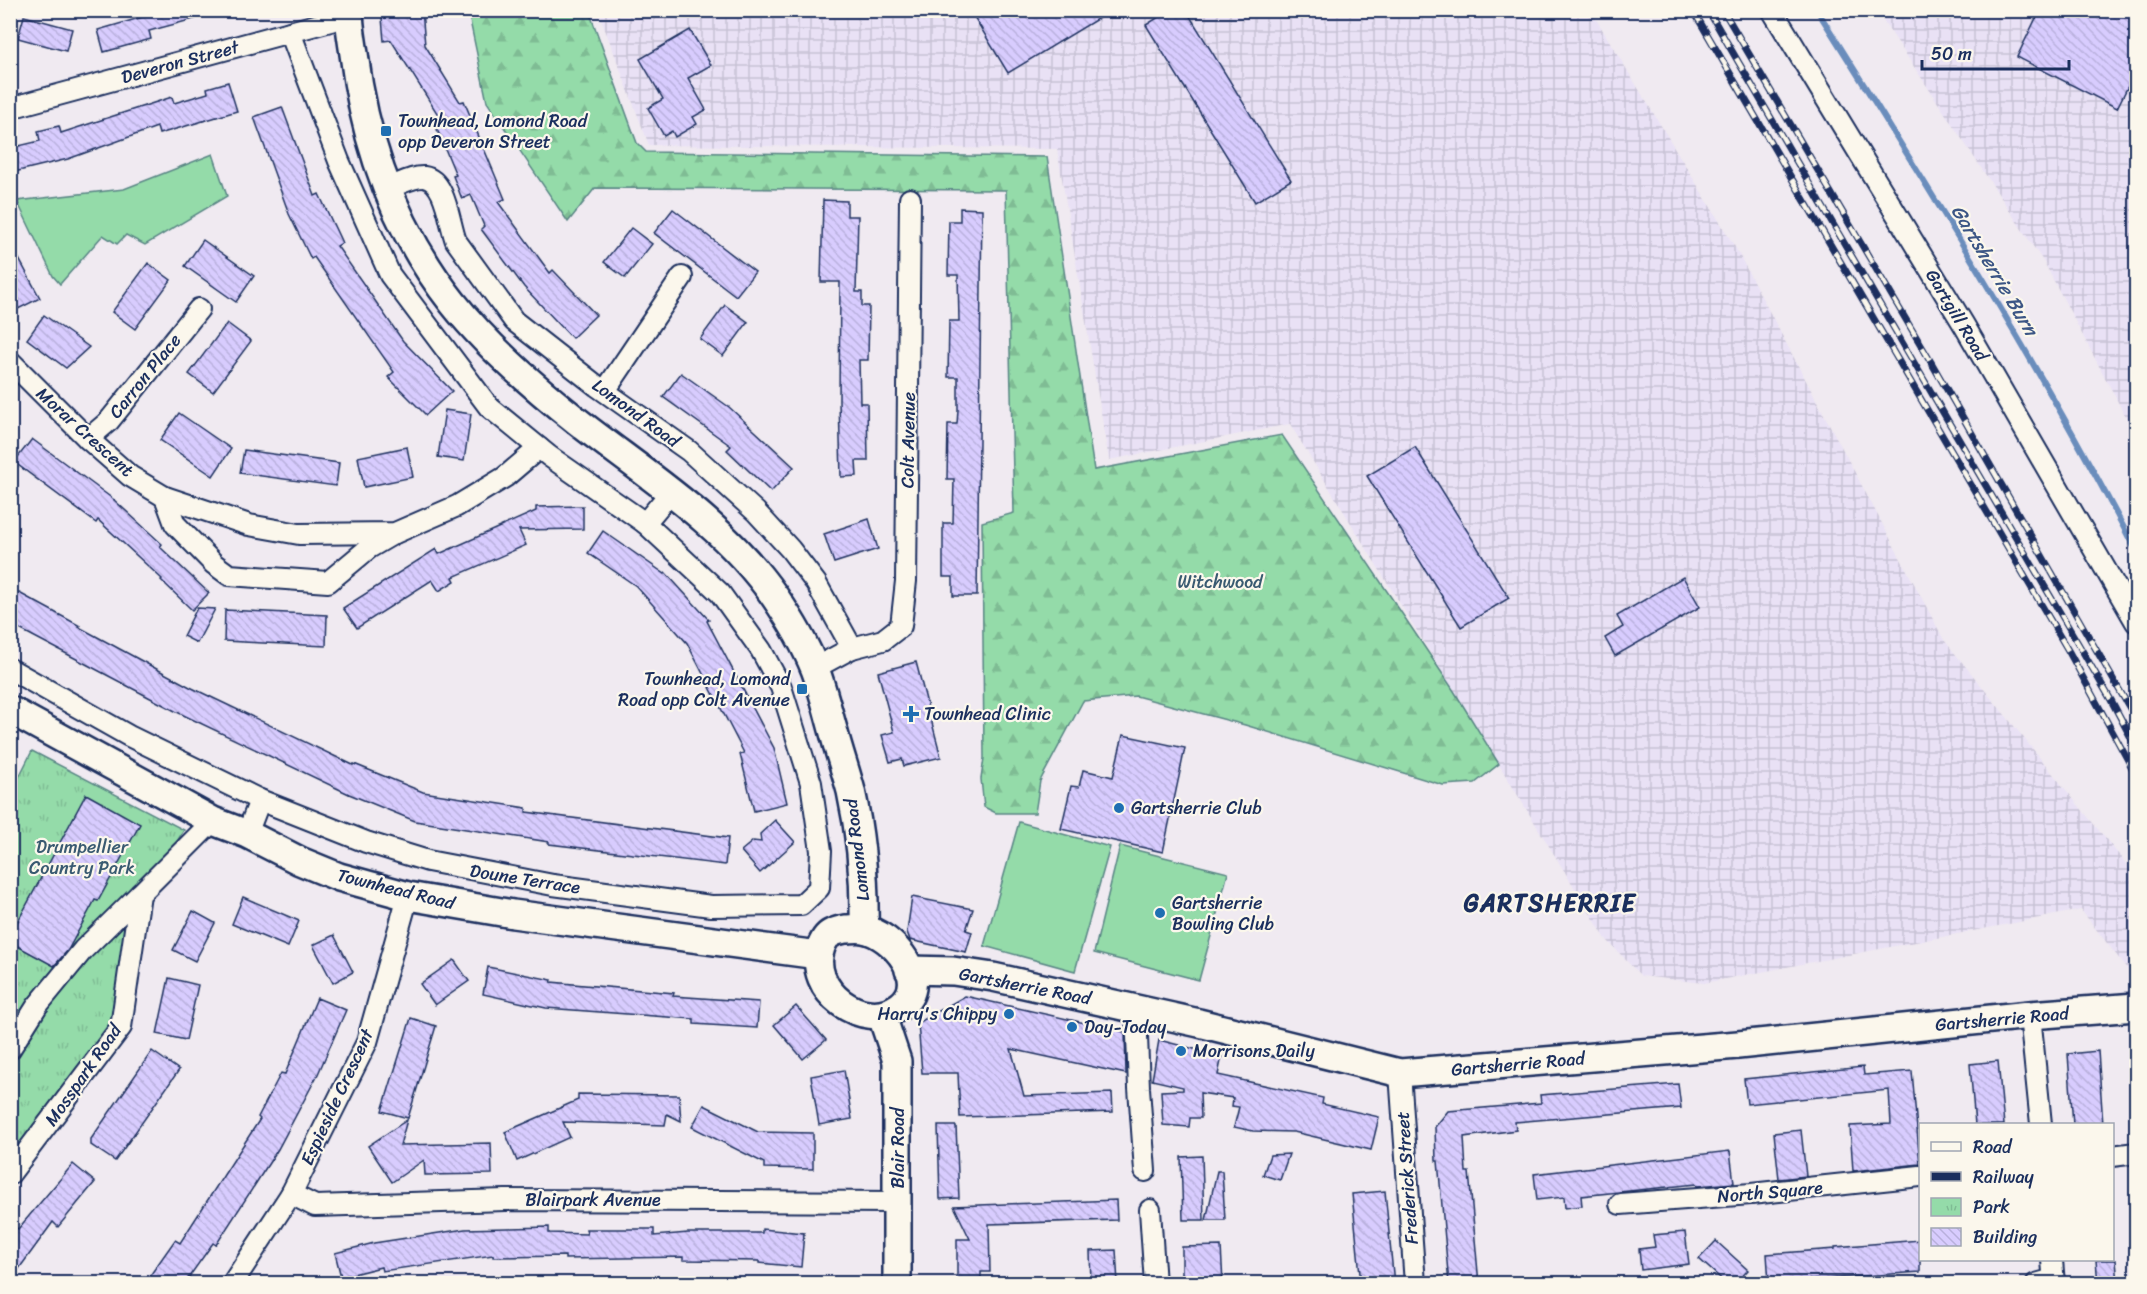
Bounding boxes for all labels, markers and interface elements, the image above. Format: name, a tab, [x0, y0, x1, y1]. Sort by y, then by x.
street label: Deveron Street	[118, 31, 243, 93]
scale bar	[1922, 33, 2069, 71]
text: 50 m	[1931, 38, 1972, 70]
place label: Townhead, Lomond Road opp Deveron Street	[398, 105, 589, 158]
marker: Townhead, Lomond Road opp Deveron Street	[379, 124, 393, 138]
water label: Gartsherrie Burn	[1941, 198, 2049, 345]
street label: Gartgill Road	[1917, 263, 1998, 369]
street label: Carron Place	[100, 326, 190, 426]
street label: Lomond Road	[585, 370, 688, 457]
street label: Morar Crescent	[28, 379, 142, 485]
street label: Colt Avenue	[891, 392, 925, 488]
park label: Witchwood	[1177, 566, 1264, 598]
place label: Townhead, Lomond Road opp Colt Avenue	[618, 663, 792, 716]
marker: Townhead, Lomond Road opp Colt Avenue	[795, 682, 809, 696]
place label: Townhead Clinic	[924, 698, 1051, 730]
marker: Townhead Clinic	[902, 705, 920, 723]
place label: Gartsherrie Club	[1131, 792, 1262, 824]
street label: Lomond Road	[835, 796, 879, 903]
marker: Gartsherrie Club	[1112, 801, 1126, 815]
park label: Drumpellier Country Park	[29, 831, 135, 884]
street label: Doune Terrace	[468, 854, 583, 904]
street label: Townhead Road	[334, 859, 460, 919]
district label: GARTSHERRIE	[1464, 882, 1636, 924]
place label: Gartsherrie Bowling Club	[1172, 887, 1275, 940]
marker: Gartsherrie Bowling Club	[1153, 906, 1167, 920]
street label: Gartsherrie Road	[956, 958, 1095, 1015]
street label: Gartsherrie Road	[1934, 997, 2072, 1041]
place label: Harry's Chippy	[878, 998, 998, 1030]
marker: Harry's Chippy	[1002, 1007, 1016, 1021]
place label: Day-Today	[1084, 1011, 1167, 1043]
street label: Mosspark Road	[36, 1016, 131, 1133]
marker: Day-Today	[1065, 1020, 1079, 1034]
street label: Espieside Crescent	[291, 1023, 383, 1171]
place label: Morrisons Daily	[1193, 1035, 1315, 1067]
street label: Gartsherrie Road	[1450, 1042, 1588, 1086]
marker: Morrisons Daily	[1174, 1044, 1188, 1058]
street label: Blair Road	[882, 1106, 914, 1188]
street label: Frederick Street	[1386, 1110, 1428, 1245]
legend	[1919, 1123, 2114, 1261]
text: Road	[1973, 1131, 2013, 1163]
text: Railway	[1973, 1161, 2035, 1193]
street label: North Square	[1716, 1171, 1824, 1213]
street label: Blairpark Avenue	[525, 1184, 661, 1216]
text: Park	[1973, 1191, 2010, 1223]
text: Building	[1973, 1221, 2037, 1253]

